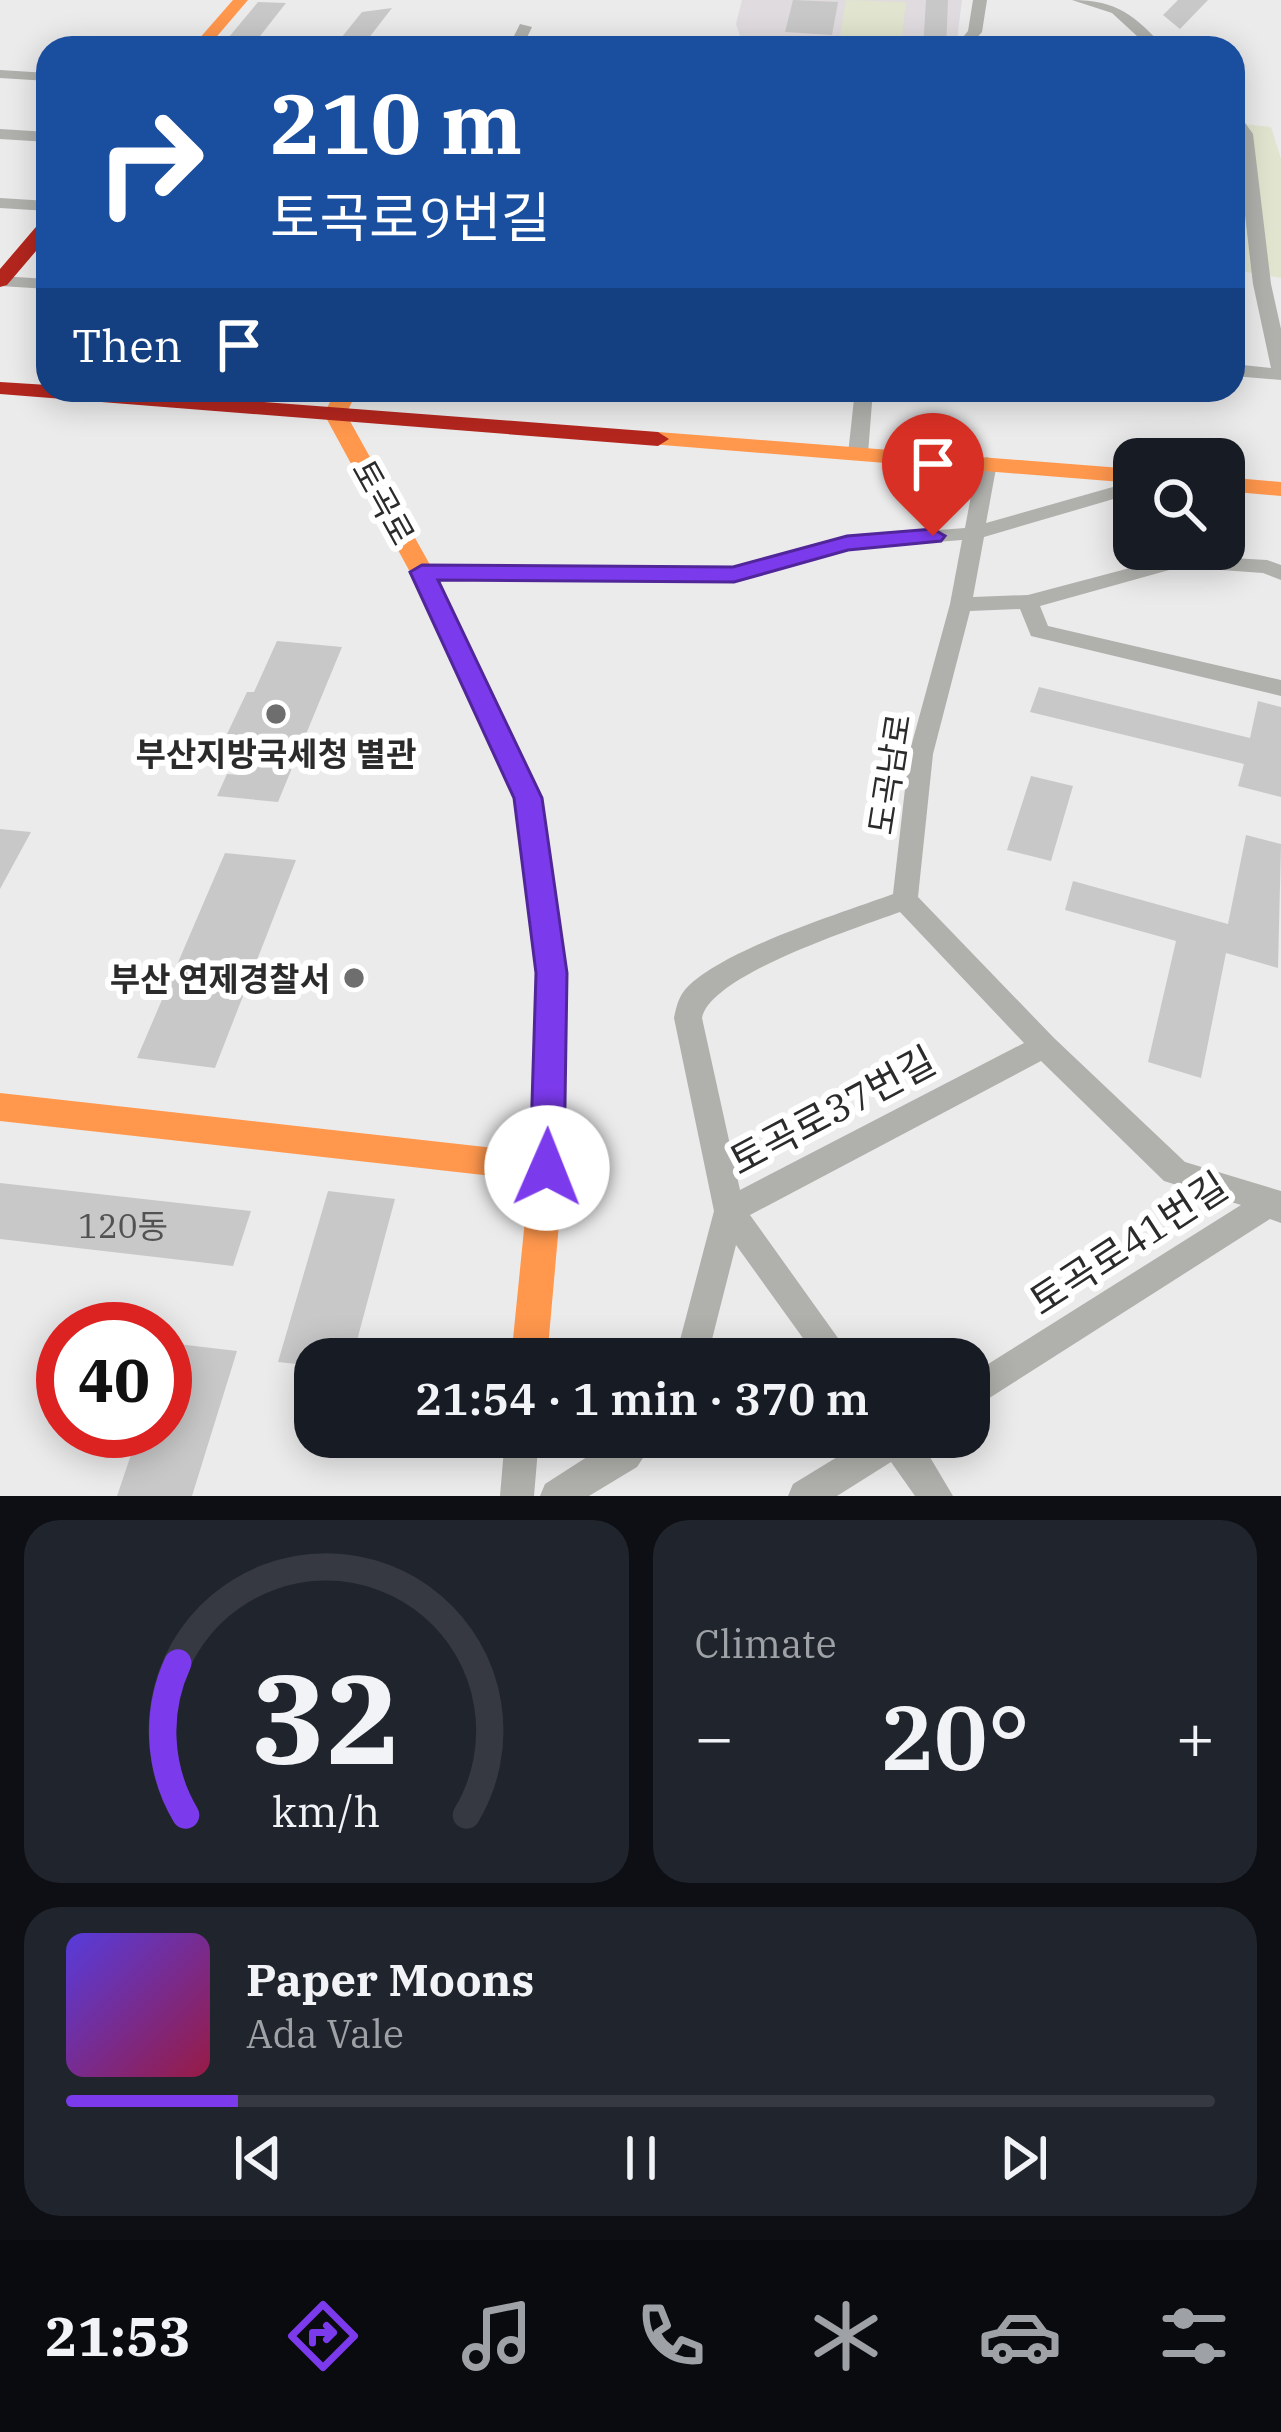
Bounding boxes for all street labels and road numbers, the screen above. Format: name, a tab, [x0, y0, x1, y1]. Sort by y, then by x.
street label: 토곡로	[343, 452, 425, 552]
street label: 도곡남로	[858, 711, 920, 837]
street label: 토곡로37번길	[720, 1034, 944, 1186]
street label: 토곡로41번길	[1019, 1160, 1237, 1326]

